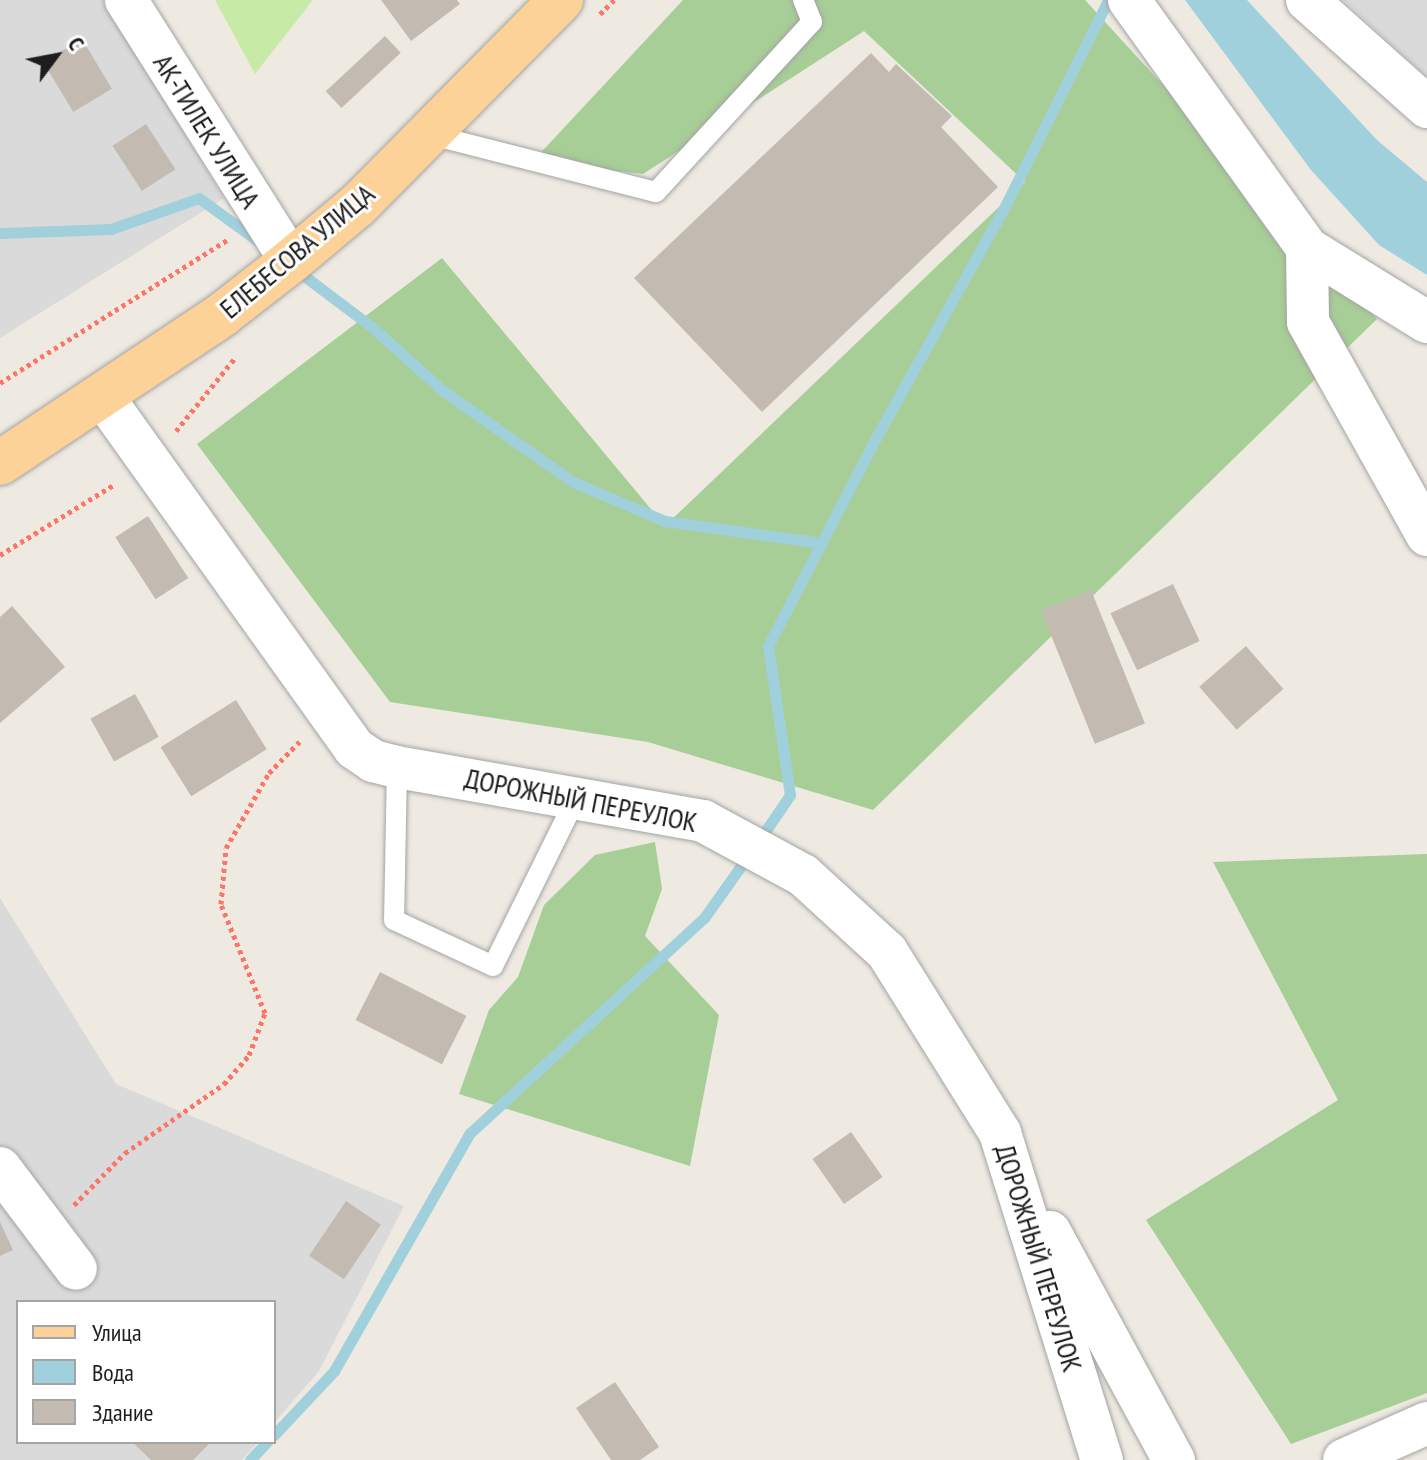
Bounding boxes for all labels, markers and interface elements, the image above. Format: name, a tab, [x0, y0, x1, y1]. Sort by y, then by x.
north arrow	[16, 16, 96, 96]
text: С	[62, 32, 91, 55]
street label: АК-ТИЛЕК УЛИЦА	[146, 47, 268, 215]
street label: ЕЛЕБЕСОВА УЛИЦА	[212, 176, 382, 326]
street label: ДОРОЖНЫЙ ПЕРЕУЛОК	[462, 761, 700, 839]
street label: ДОРОЖНЫЙ ПЕРЕУЛОК	[988, 1140, 1090, 1376]
legend	[16, 1300, 276, 1444]
text: Улица	[92, 1317, 142, 1348]
text: Вода	[92, 1357, 134, 1388]
text: Здание	[92, 1397, 153, 1428]

